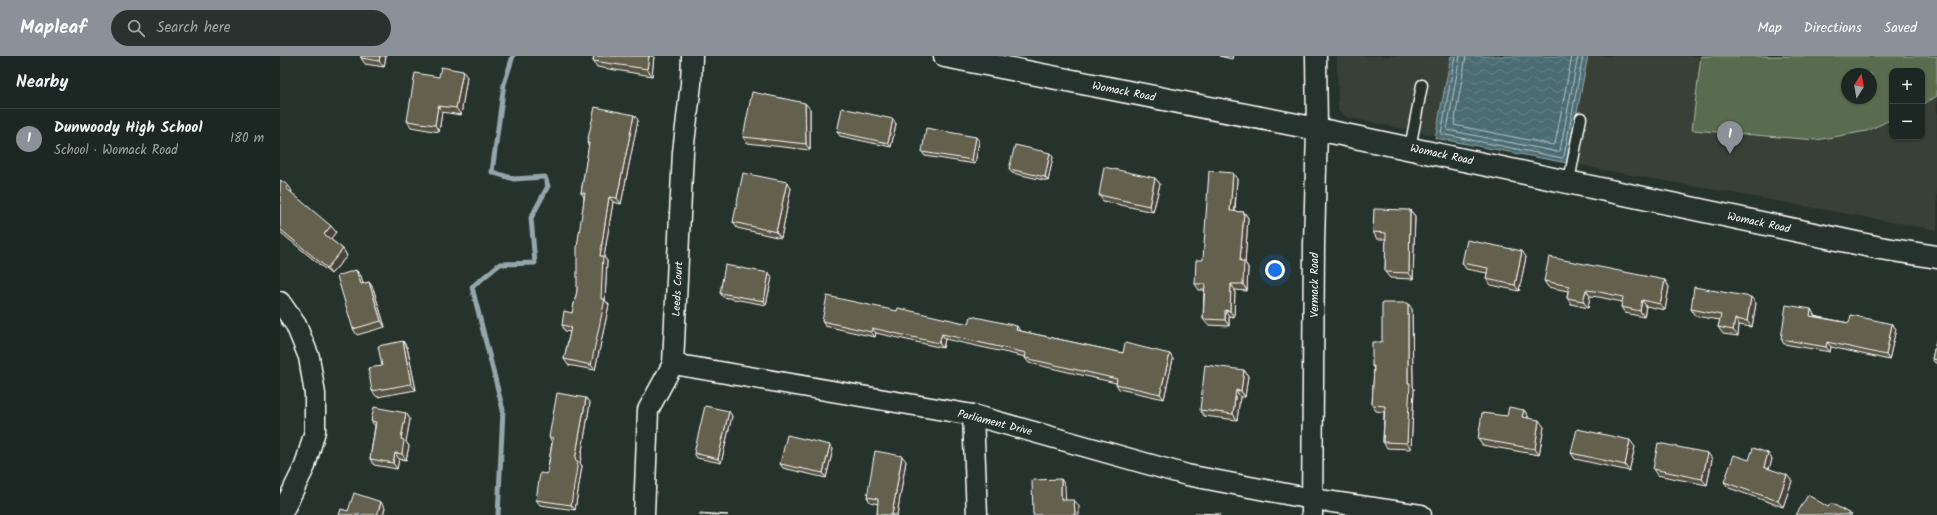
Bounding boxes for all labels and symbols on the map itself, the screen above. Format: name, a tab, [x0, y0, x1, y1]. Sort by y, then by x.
north arrow	[1841, 68, 1877, 104]
street label: Womack Road	[1091, 77, 1157, 107]
pin: 1	[1717, 121, 1743, 154]
street label: Womack Road	[1409, 140, 1475, 171]
street label: Womack Road	[1726, 208, 1792, 239]
street label: Vermack Road	[1306, 252, 1324, 317]
street label: Leeds Court	[668, 260, 688, 317]
your location	[1265, 260, 1285, 280]
street label: Parliament Drive	[955, 405, 1034, 441]

